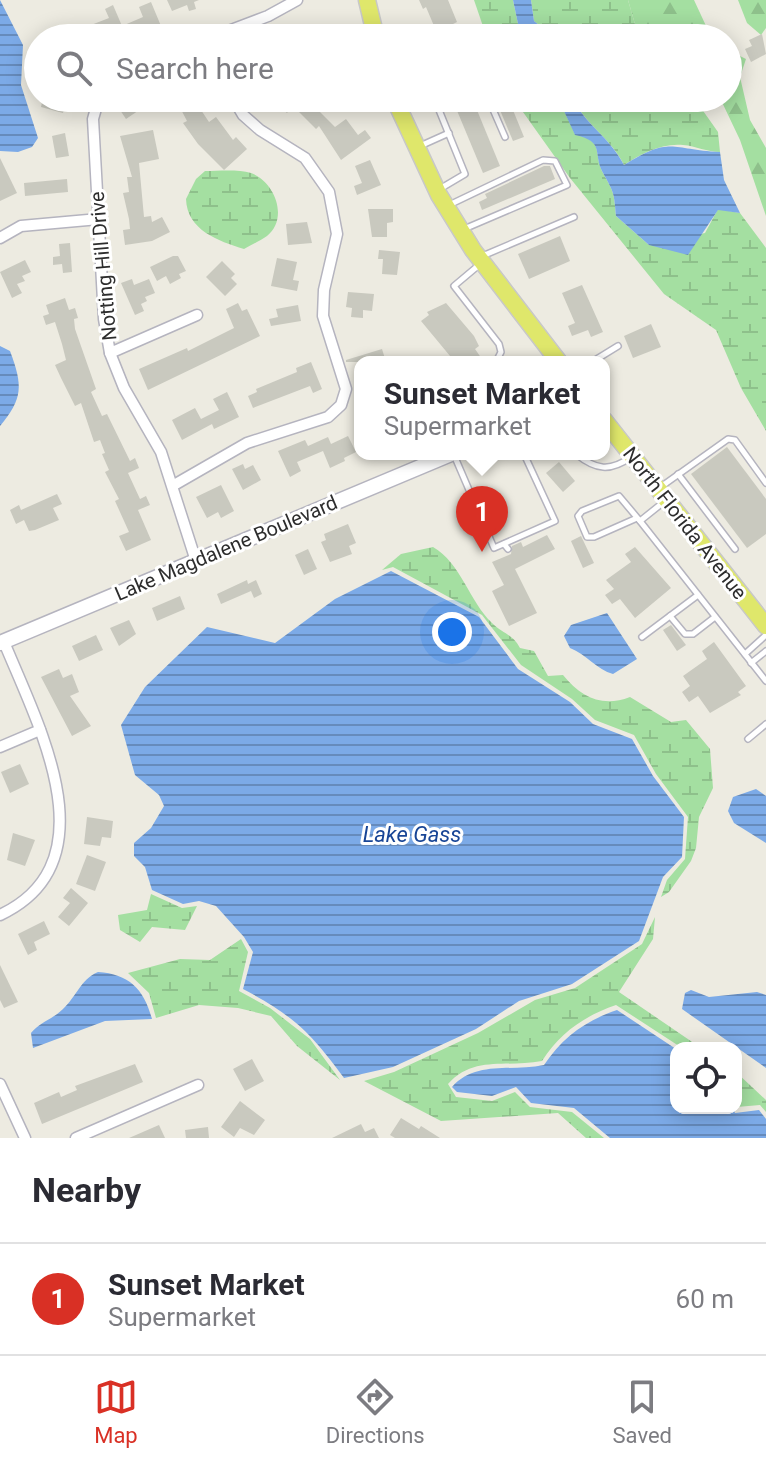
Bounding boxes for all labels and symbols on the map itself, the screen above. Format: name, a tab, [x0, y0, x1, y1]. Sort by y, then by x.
street label: Notting Hill Drive	[85, 190, 121, 342]
street label: North Florida Avenue	[618, 442, 752, 604]
pin: 1	[456, 486, 508, 552]
street label: Lake Magdalene Boulevard	[111, 490, 341, 606]
your location	[432, 612, 472, 652]
water label: Lake Gass	[363, 822, 461, 847]

